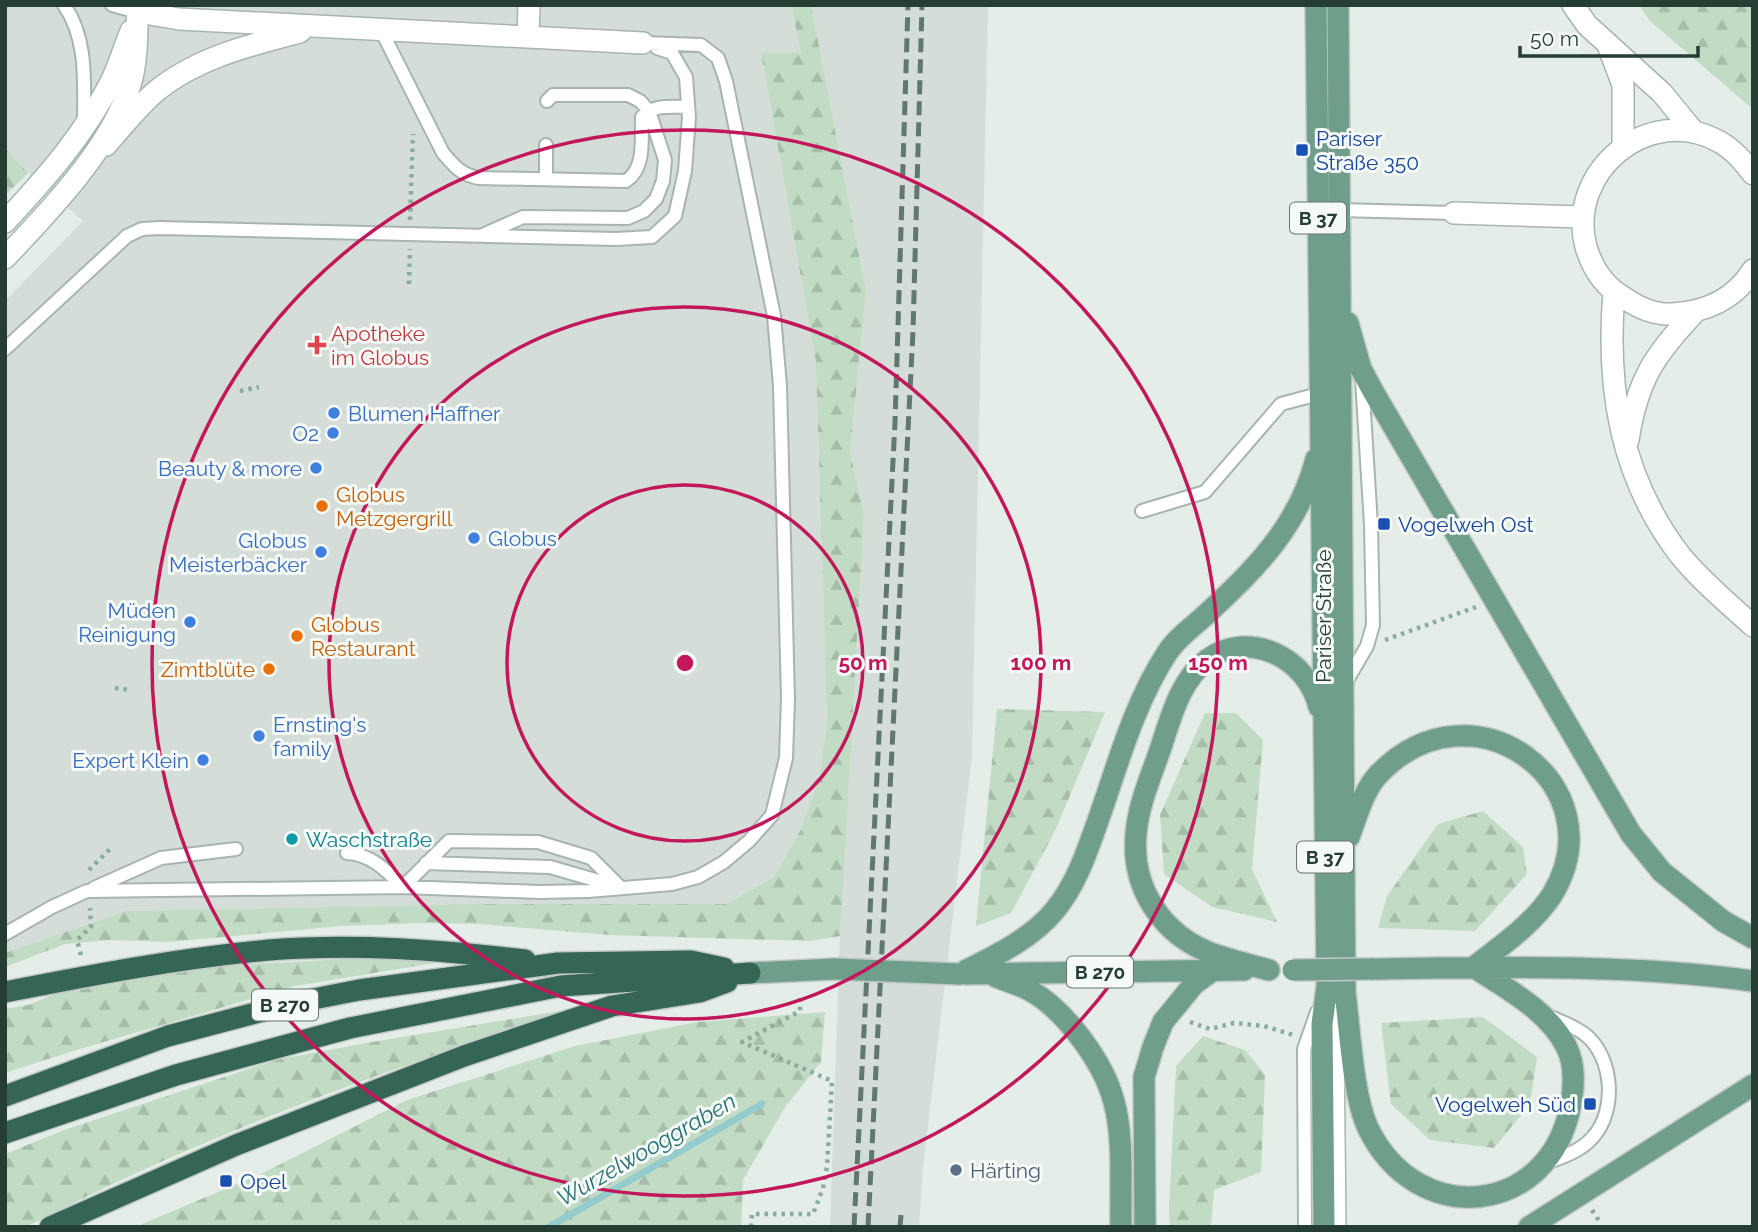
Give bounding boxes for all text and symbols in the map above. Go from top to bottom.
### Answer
scale bar [1520,14,1698,58]
text: 50 m [1530,26,1579,51]
place label: Pariser Straße 350 [1316,126,1419,175]
marker: Pariser Straße 350 [1294,142,1310,158]
road number: B 37 [1290,202,1346,233]
place label: Apotheke im Globus [331,321,429,370]
marker: Apotheke im Globus [309,337,325,353]
place label: Blumen Haffner [348,401,501,426]
marker: Blumen Haffner [326,405,342,421]
place label: O2 [292,421,319,446]
marker: O2 [325,425,341,441]
place label: Beauty & more [158,456,302,481]
marker: Beauty & more [308,460,324,476]
place label: Globus Metzgergrill [336,482,453,531]
marker: Globus Metzgergrill [314,498,330,514]
place label: Vogelweh Ost [1398,512,1534,537]
marker: Vogelweh Ost [1376,516,1392,532]
place label: Globus [488,526,557,551]
place label: Globus Meisterbäcker [169,528,308,577]
marker: Globus [466,530,482,546]
marker: Globus Meisterbäcker [313,544,329,560]
street label: Pariser Straße [1311,549,1336,683]
place label: Müden Reinigung [78,598,176,647]
place label: Globus Restaurant [311,612,416,661]
marker: Müden Reinigung [182,614,198,630]
marker: Globus Restaurant [289,628,305,644]
text: 50 m [838,650,888,675]
text: 100 m [1011,650,1071,675]
text: 150 m [1188,650,1248,675]
centre of rings [673,651,697,675]
place label: Zimtblüte [161,657,255,682]
marker: Zimtblüte [261,661,277,677]
place label: Ernsting's family [273,712,366,761]
marker: Ernsting's family [251,728,267,744]
place label: Expert Klein [72,748,189,773]
marker: Expert Klein [195,752,211,768]
place label: Waschstraße [306,827,432,852]
marker: Waschstraße [284,831,300,847]
road number: B 37 [1297,842,1353,872]
road number: B 270 [1067,956,1133,988]
road number: B 270 [252,990,318,1021]
water label: Wurzelwooggraben [552,1087,740,1211]
place label: Vogelweh Süd [1435,1092,1576,1117]
marker: Vogelweh Süd [1582,1096,1598,1112]
place label: Härting [970,1158,1041,1183]
marker: Härting [948,1162,964,1178]
place label: Opel [240,1169,287,1194]
marker: Opel [218,1173,234,1189]

